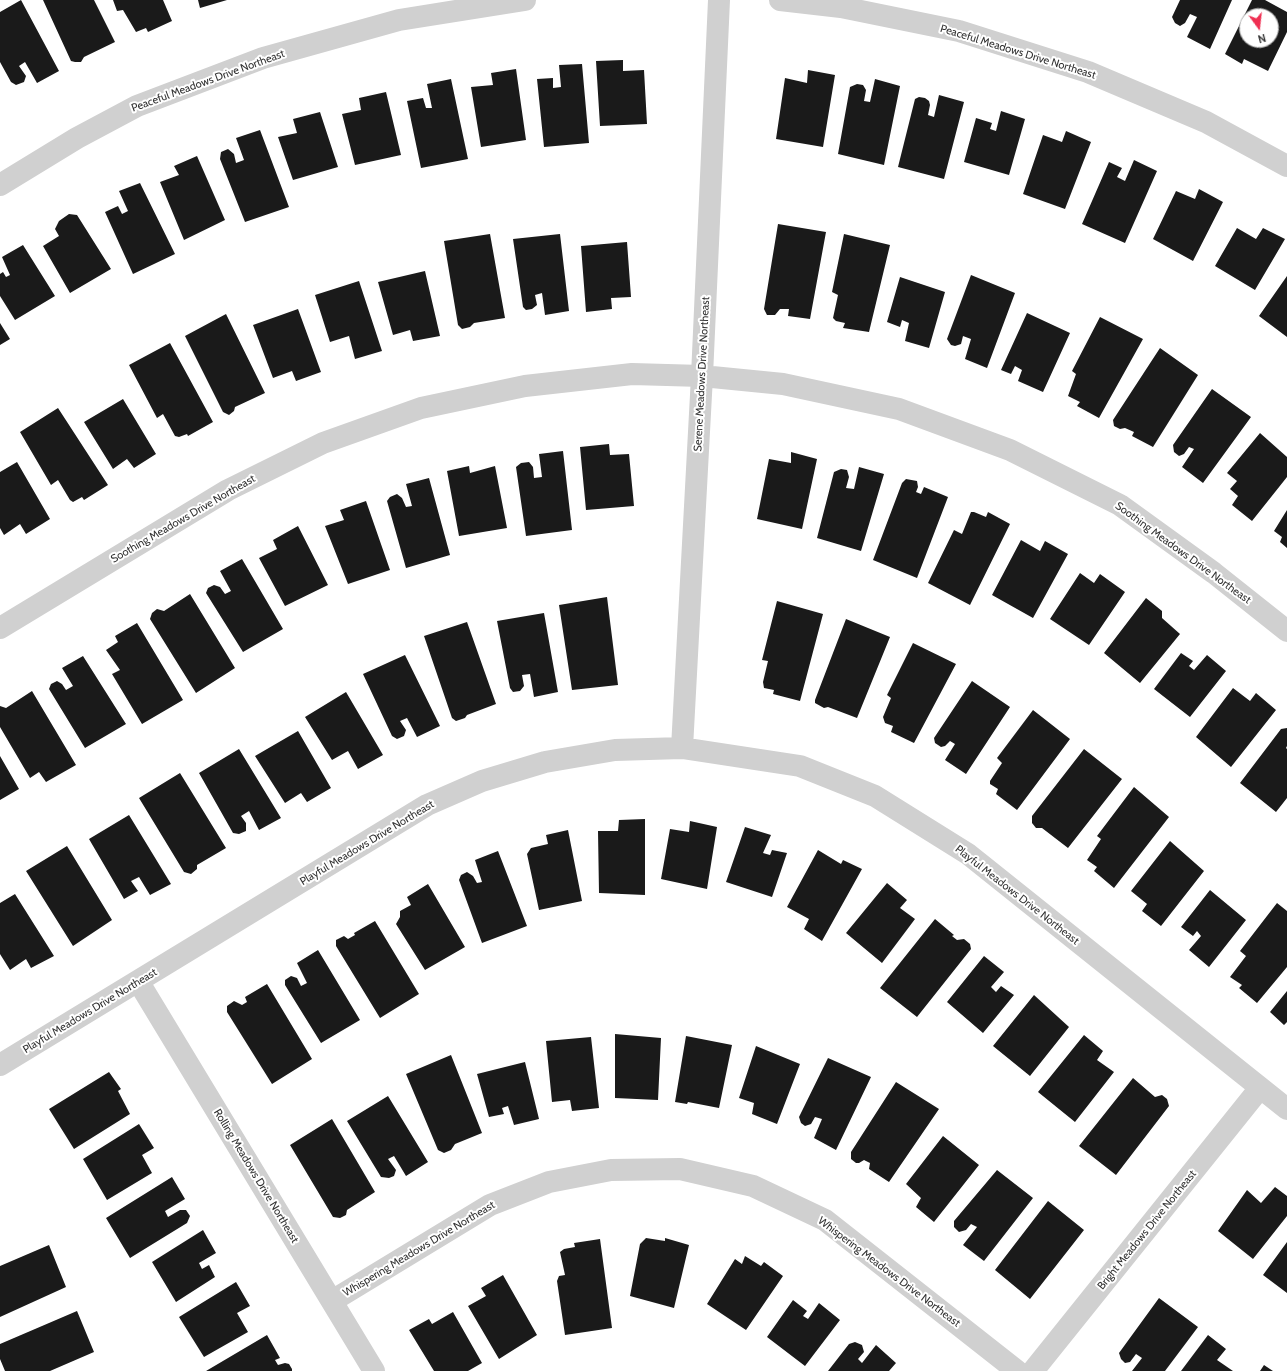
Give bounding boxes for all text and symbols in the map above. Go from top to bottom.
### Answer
north arrow [1239,8,1279,48]
street label: Peaceful Meadows Drive Northeast [939,22,1097,82]
text: N [1256,31,1267,46]
street label: Peaceful Meadows Drive Northeast [130,47,286,115]
street label: Serene Meadows Drive Northeast [691,296,713,452]
street label: Soothing Meadows Drive Northeast [108,472,258,566]
street label: Soothing Meadows Drive Northeast [1113,499,1253,607]
street label: Playful Meadows Drive Northeast [298,798,436,888]
street label: Playful Meadows Drive Northeast [952,842,1082,948]
street label: Playful Meadows Drive Northeast [21,966,159,1056]
street label: Rolling Meadows Drive Northeast [211,1107,301,1245]
street label: Bright Meadows Drive Northeast [1095,1168,1199,1292]
street label: Whispering Meadows Drive Northeast [341,1198,497,1300]
street label: Whispering Meadows Drive Northeast [815,1214,963,1330]

